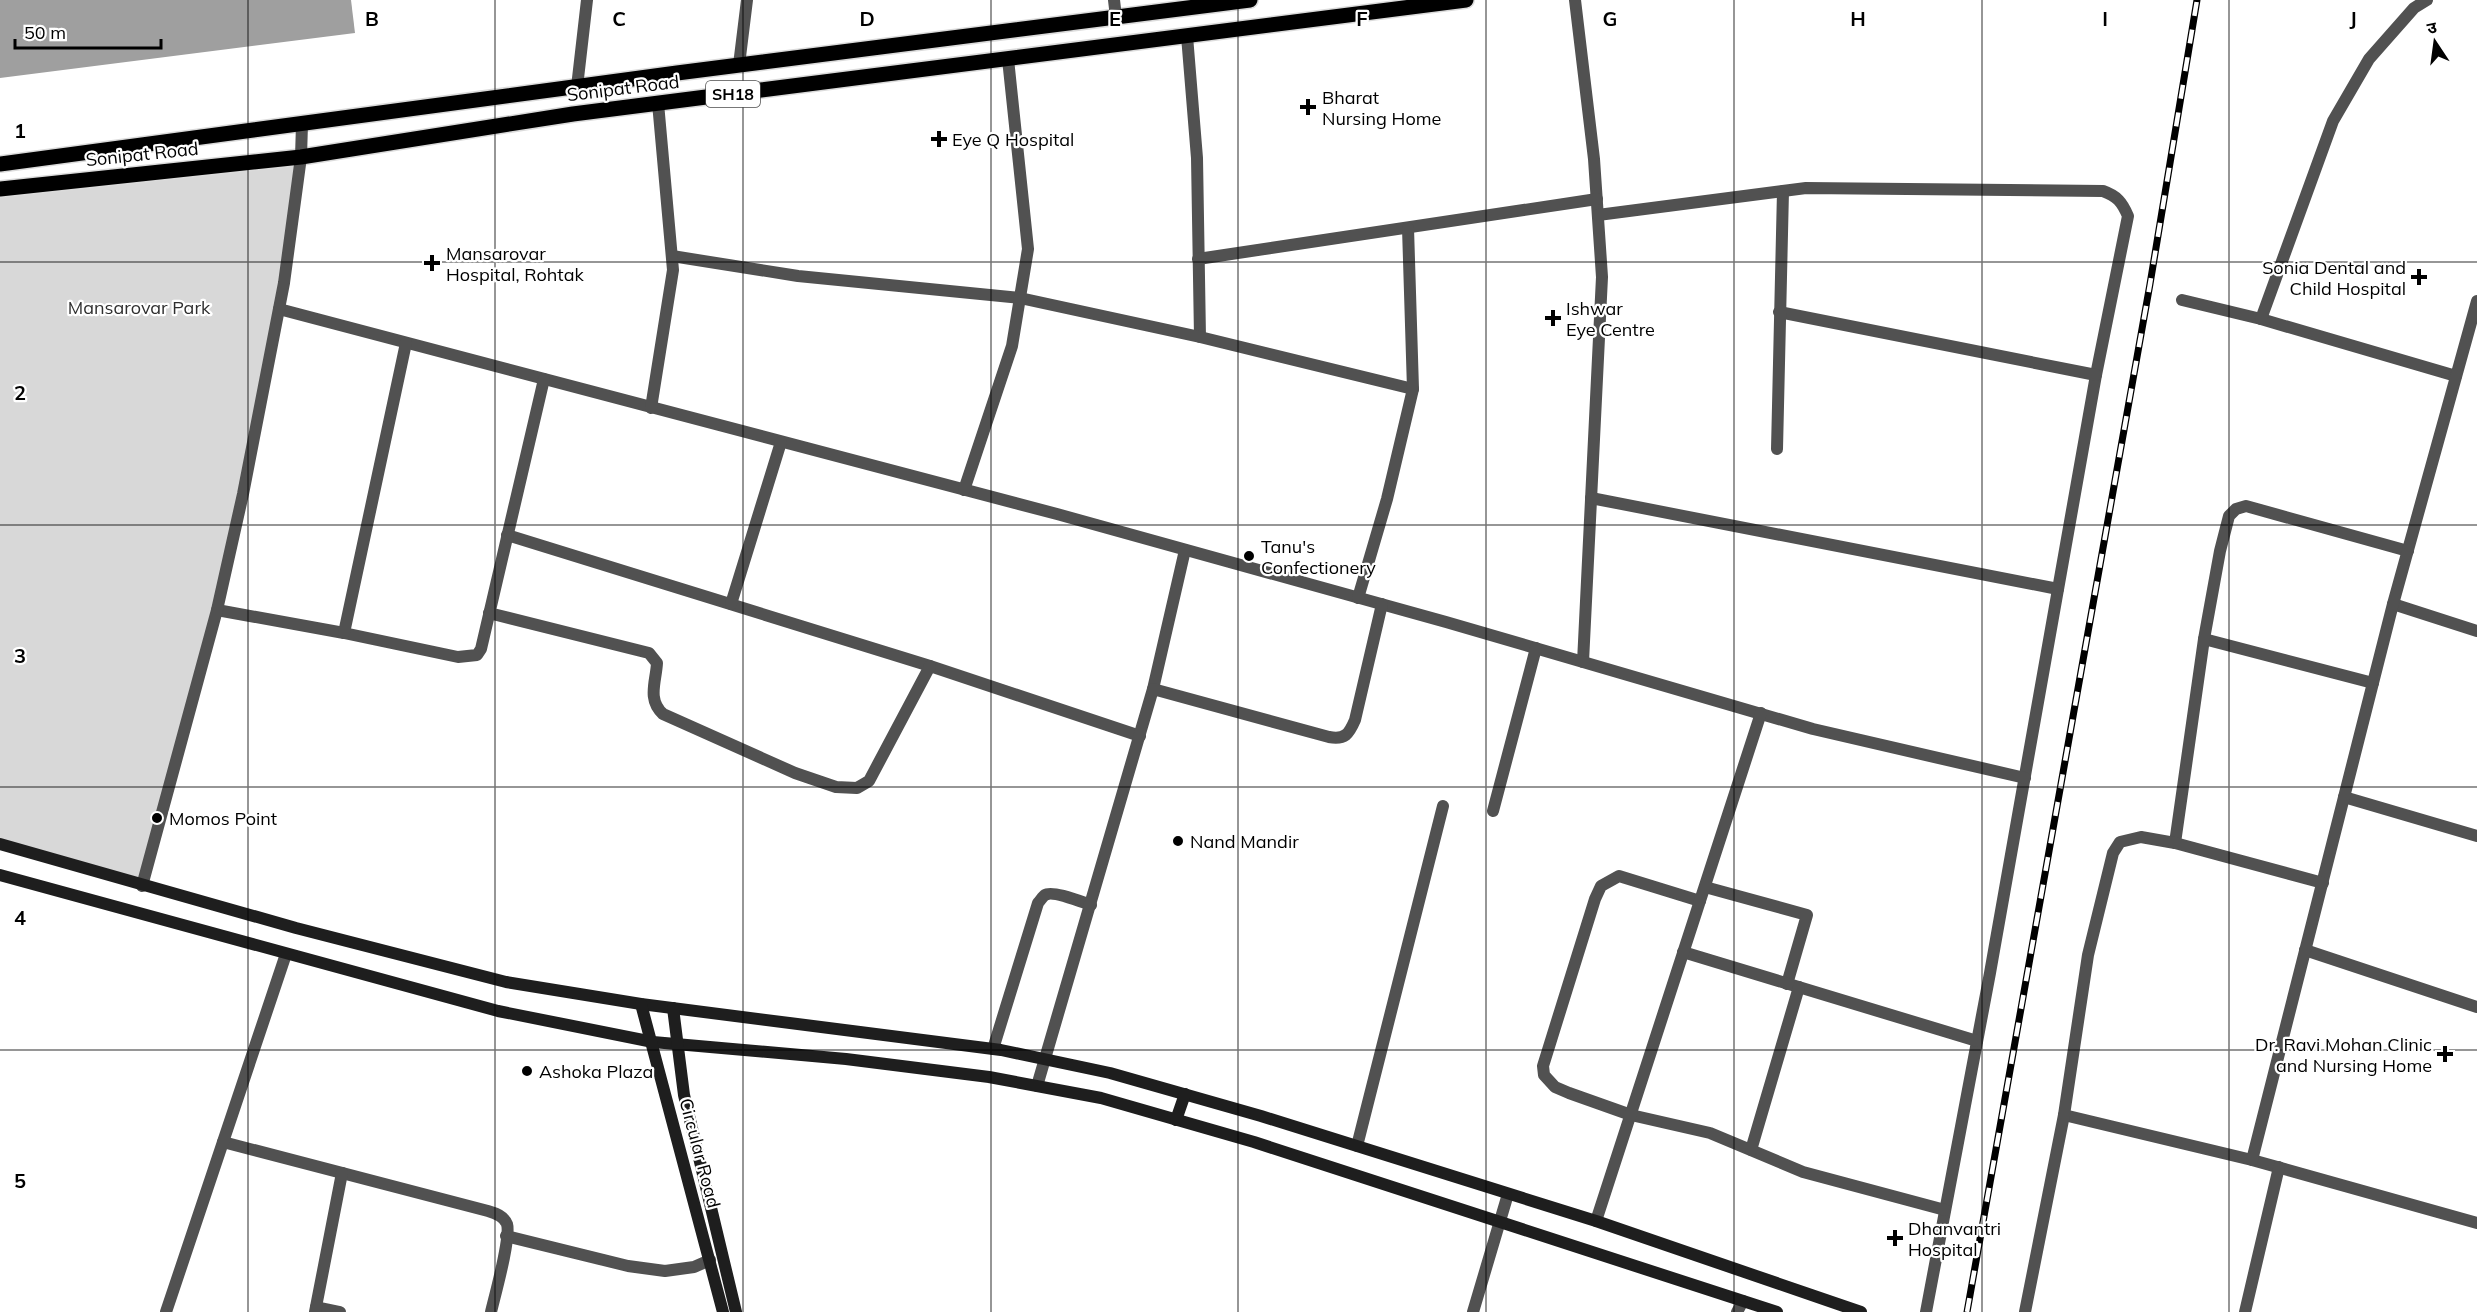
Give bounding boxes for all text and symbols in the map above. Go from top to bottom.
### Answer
text: B [365,6,379,31]
text: C [612,6,626,31]
text: D [859,6,875,31]
text: E [1109,6,1121,31]
text: F [1356,6,1368,31]
text: G [1603,6,1617,31]
text: H [1850,6,1866,31]
text: I [2102,6,2108,31]
text: J [2349,6,2357,31]
scale bar [15,12,160,50]
north arrow [2405,12,2465,72]
text: उ [2425,16,2439,38]
text: 50 m [24,21,66,44]
street label: Sonipat Road [565,70,681,106]
road number: SH18 [706,81,760,107]
place label: Bharat Nursing Home [1322,86,1441,130]
marker: Bharat Nursing Home [1299,98,1317,116]
text: 1 [14,118,26,143]
place label: Eye Q Hospital [952,128,1074,151]
marker: Eye Q Hospital [930,130,948,148]
street label: Sonipat Road [85,137,199,171]
place label: Mansarovar Hospital, Rohtak [446,242,584,286]
marker: Mansarovar Hospital, Rohtak [423,254,441,272]
place label: Sonia Dental and Child Hospital [2262,256,2406,300]
marker: Sonia Dental and Child Hospital [2410,268,2428,286]
park label: Mansarovar Park [68,296,211,319]
place label: Ishwar Eye Centre [1566,297,1655,341]
marker: Ishwar Eye Centre [1544,309,1562,327]
text: 2 [14,380,26,405]
place label: Tanu's Confectionery [1261,535,1376,579]
marker: Tanu's Confectionery [1242,549,1256,563]
text: 3 [14,643,26,668]
place label: Momos Point [169,807,277,830]
marker: Momos Point [150,811,164,825]
place label: Nand Mandir [1190,830,1299,853]
marker: Nand Mandir [1171,834,1185,848]
text: 4 [14,905,26,930]
place label: Dr. Ravi Mohan Clinic and Nursing Home [2255,1033,2432,1077]
marker: Dr. Ravi Mohan Clinic and Nursing Home [2436,1045,2454,1063]
place label: Ashoka Plaza [539,1060,653,1083]
marker: Ashoka Plaza [520,1064,534,1078]
street label: Circular Road [674,1096,726,1210]
text: 5 [14,1168,26,1193]
place label: Dhanvantri Hospital [1908,1217,2001,1261]
marker: Dhanvantri Hospital [1886,1229,1904,1247]

